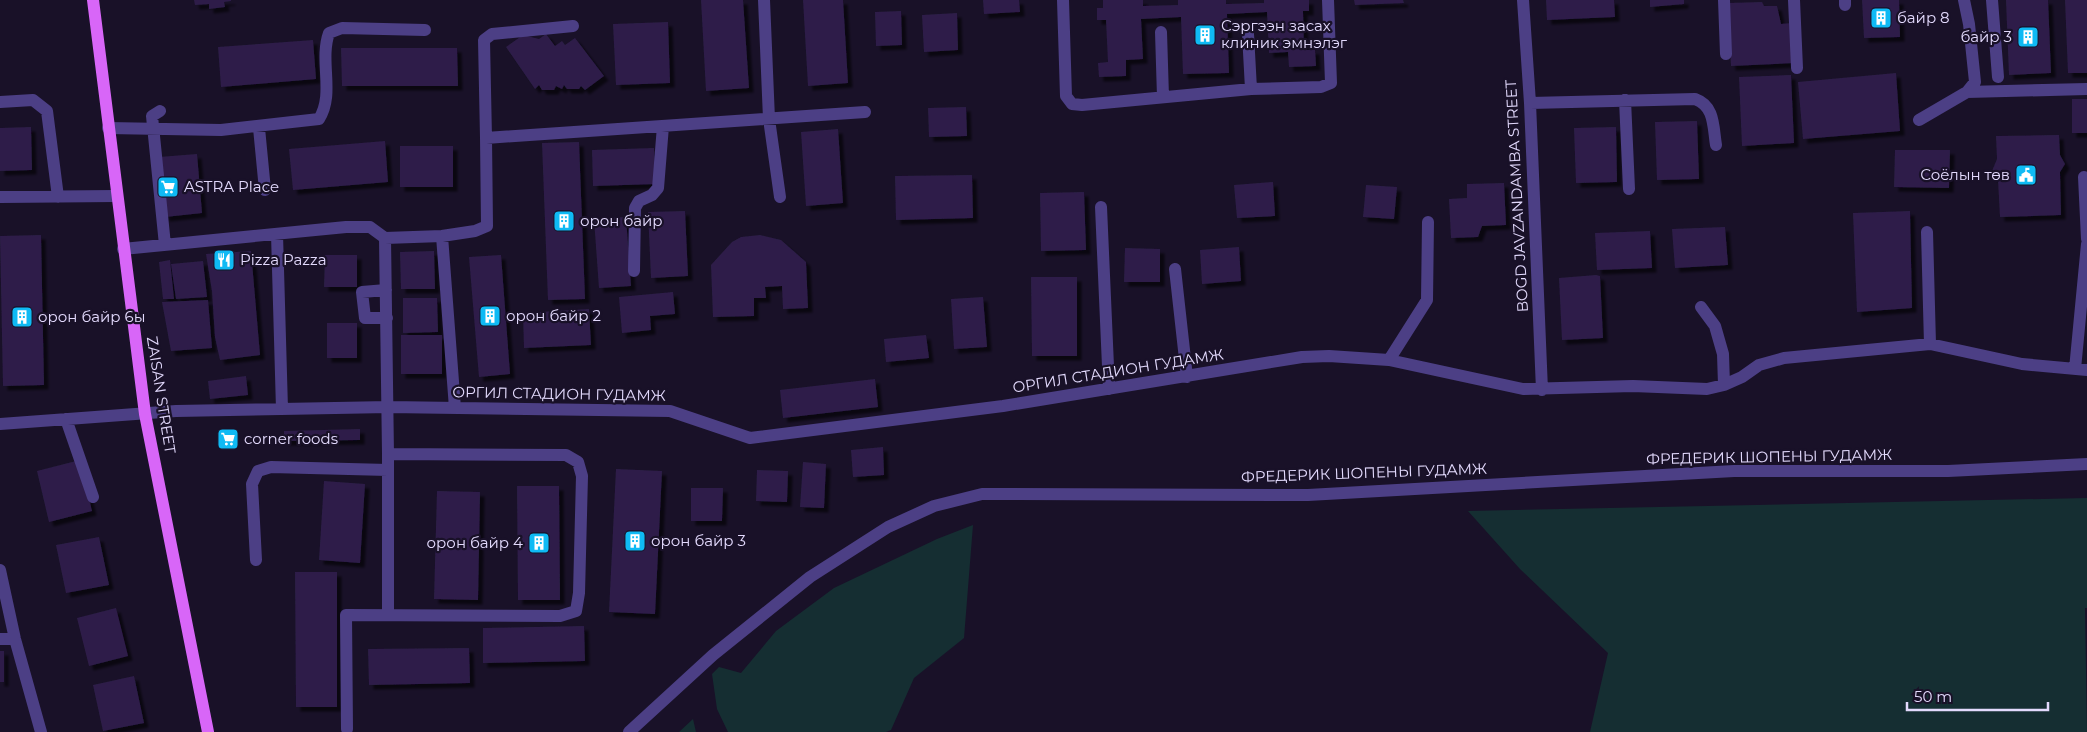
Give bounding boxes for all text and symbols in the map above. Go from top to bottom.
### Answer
building icon: байр 8 [1869,6,1893,30]
place label: байр 8 [1897,8,1950,27]
place label: Сэргээн засах клиник эмнэлэг [1221,16,1348,52]
building icon: Сэргээн засах клиник эмнэлэг [1193,23,1217,47]
building icon: байр 3 [2016,25,2040,49]
place label: байр 3 [1960,27,2012,46]
street label: BOGD JAVZANDAMBA STREET [1501,79,1532,313]
public building icon: Соёлын төв [2014,163,2038,187]
place label: Соёлын төв [1920,165,2010,184]
supermarket icon: ASTRA Place [156,175,180,199]
place label: ASTRA Place [184,177,279,196]
building icon: орон байр [552,209,576,233]
place label: орон байр [580,211,663,230]
restaurant icon: Pizza Pazza [212,248,236,272]
place label: Pizza Pazza [240,250,327,269]
building icon: орон байр 2 [478,304,502,328]
building icon: орон байр 6ы [10,305,34,329]
place label: орон байр 2 [506,306,601,325]
place label: орон байр 6ы [38,307,145,326]
street label: ZAISAN STREET [143,335,180,455]
street label: ОРГИЛ СТАДИОН ГУДАМЖ [1011,344,1225,397]
street label: ОРГИЛ СТАДИОН ГУДАМЖ [452,382,666,405]
supermarket icon: corner foods [216,427,240,451]
place label: corner foods [244,429,338,448]
street label: ФРЕДЕРИК ШОПЕНЫ ГУДАМЖ [1646,445,1892,468]
street label: ФРЕДЕРИК ШОПЕНЫ ГУДАМЖ [1241,459,1487,486]
building icon: орон байр 3 [623,529,647,553]
building icon: орон байр 4 [527,531,551,555]
place label: орон байр 3 [651,531,746,550]
place label: орон байр 4 [427,533,523,552]
scale bar [1907,680,2048,712]
text: 50 m [1914,687,1952,706]

